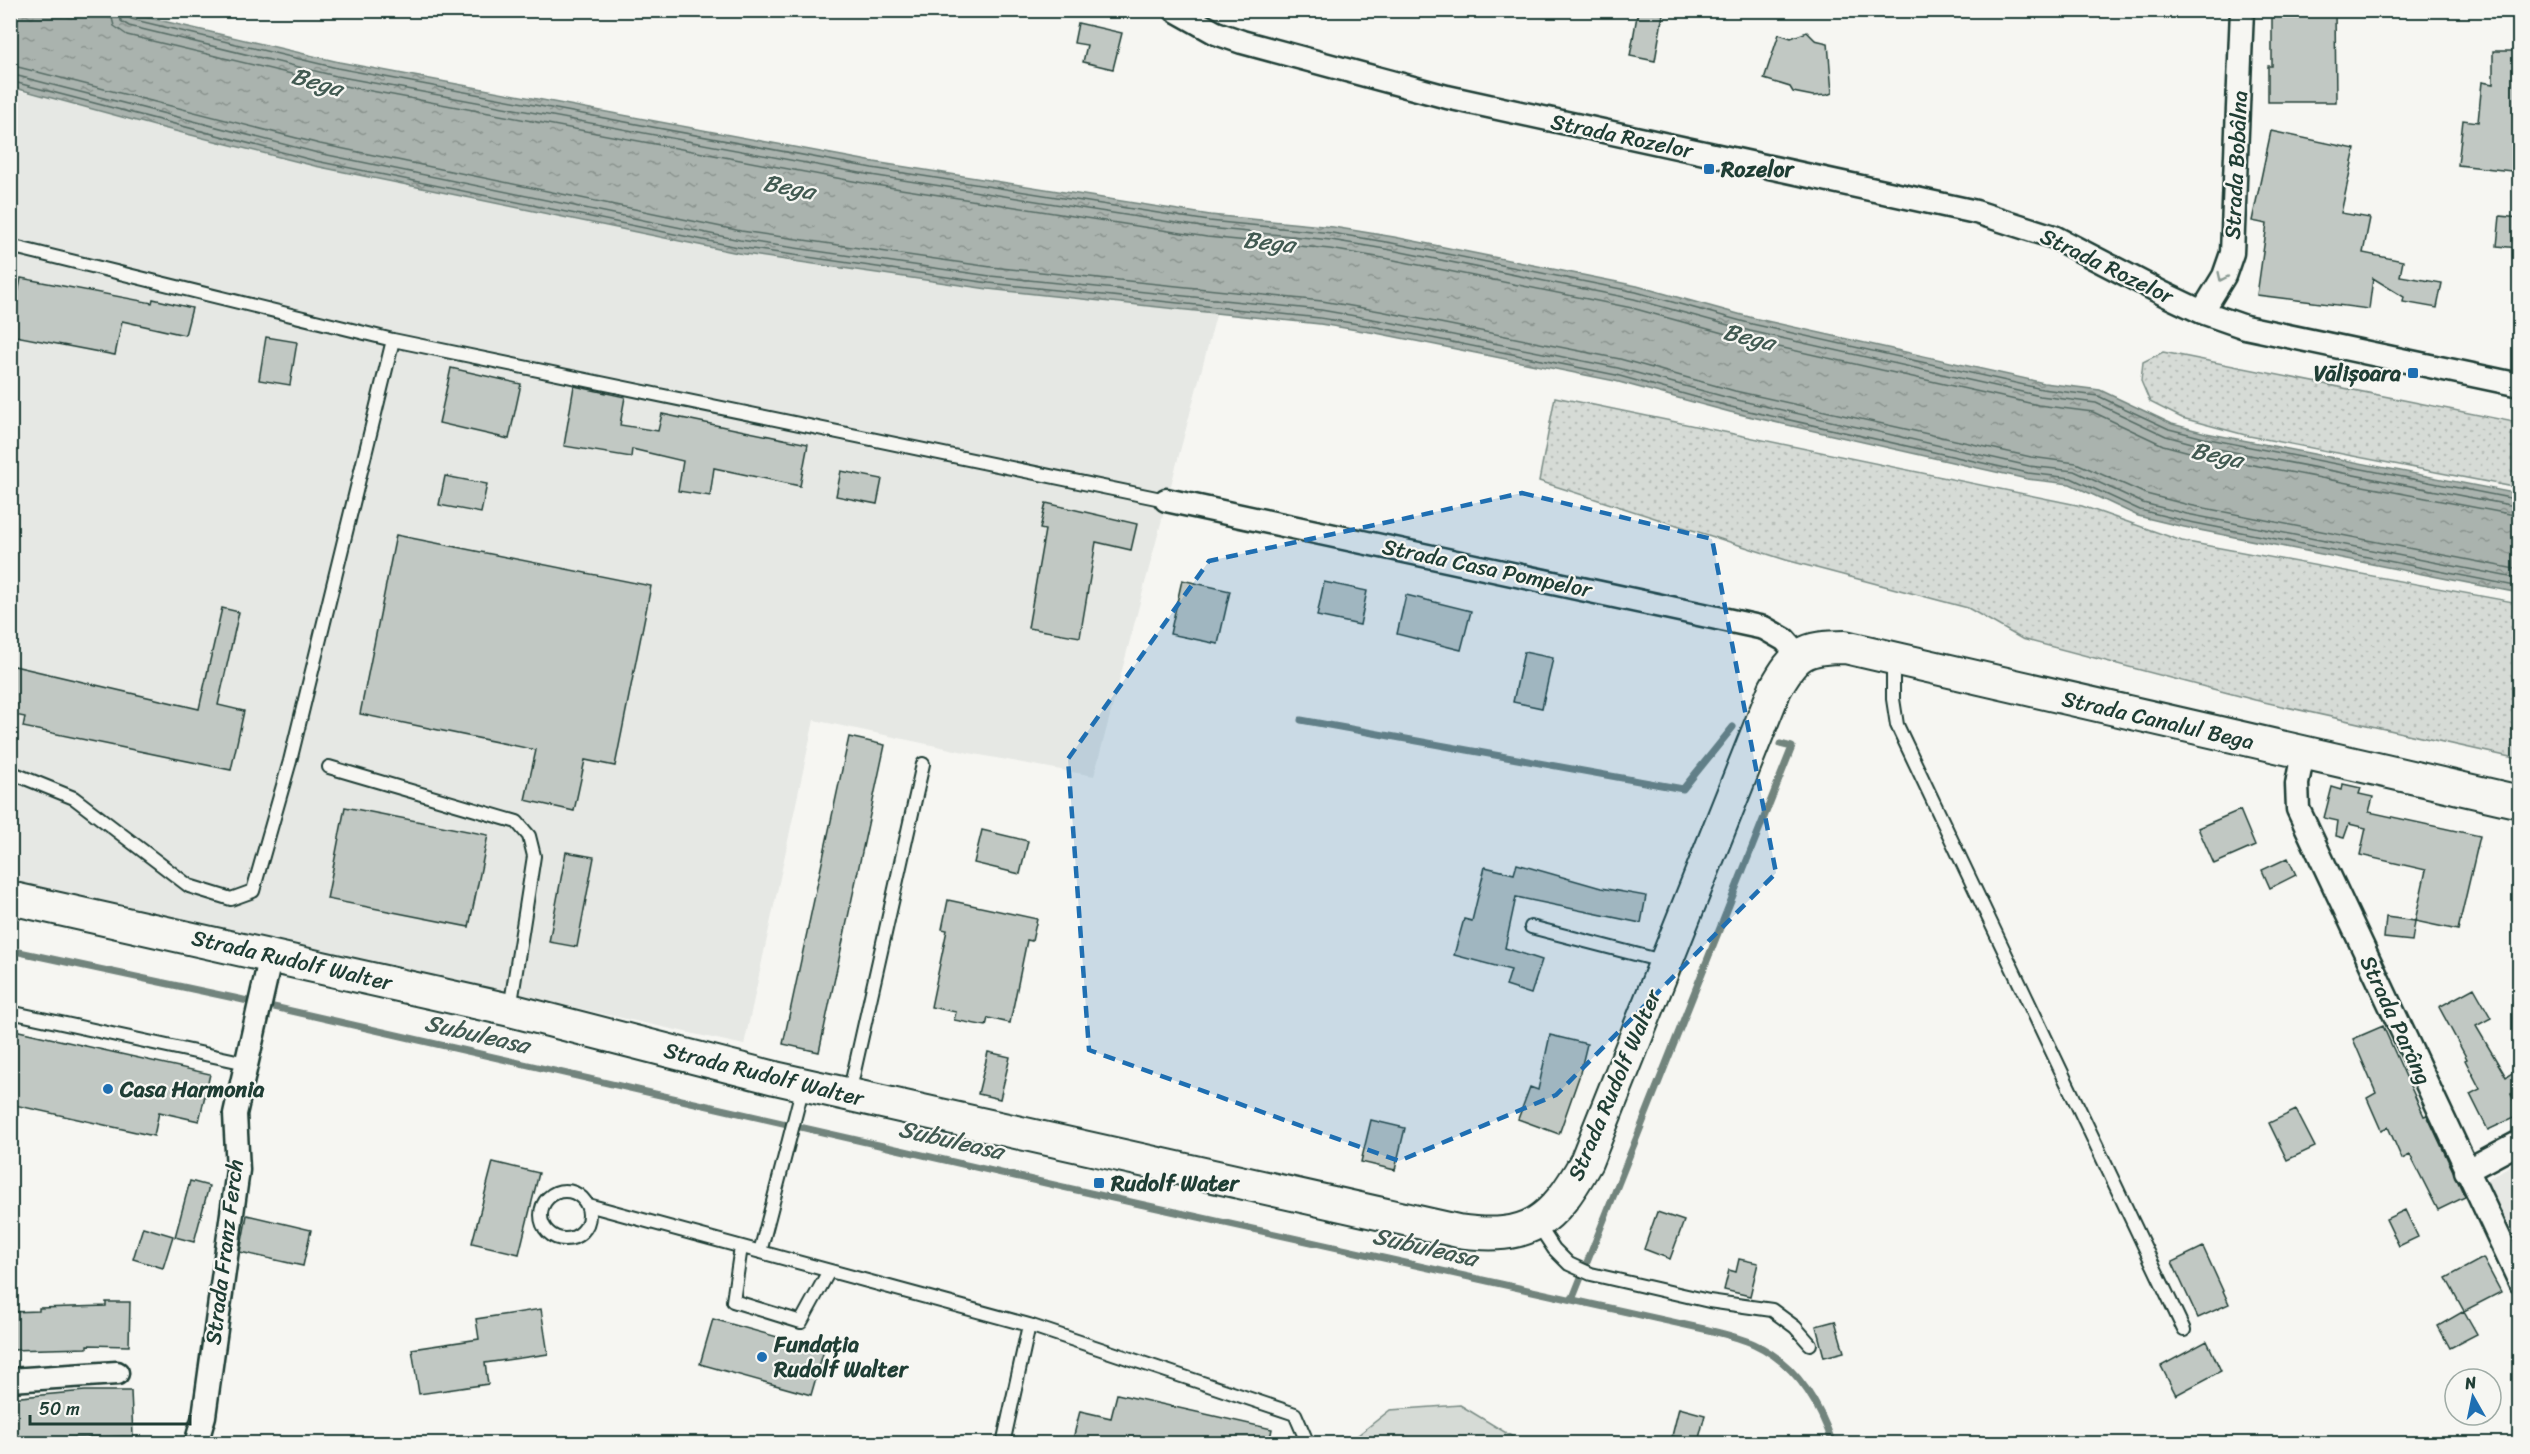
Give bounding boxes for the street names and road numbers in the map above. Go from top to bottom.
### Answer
street label: Strada Bobâlna [2213,90,2259,240]
street label: Strada Rozelor [1547,102,1698,170]
street label: Strada Rozelor [2034,217,2181,316]
street label: Strada Casa Pompelor [1379,527,1597,610]
street label: Strada Canalul Bega [2058,679,2258,761]
street label: Strada Rudolf Walter [188,918,397,1002]
street label: Strada Parâng [2349,949,2443,1091]
street label: Strada Rudolf Walter [1556,982,1672,1187]
street label: Strada Rudolf Walter [660,1030,869,1118]
street label: Strada Franz Ferch [193,1157,255,1347]

